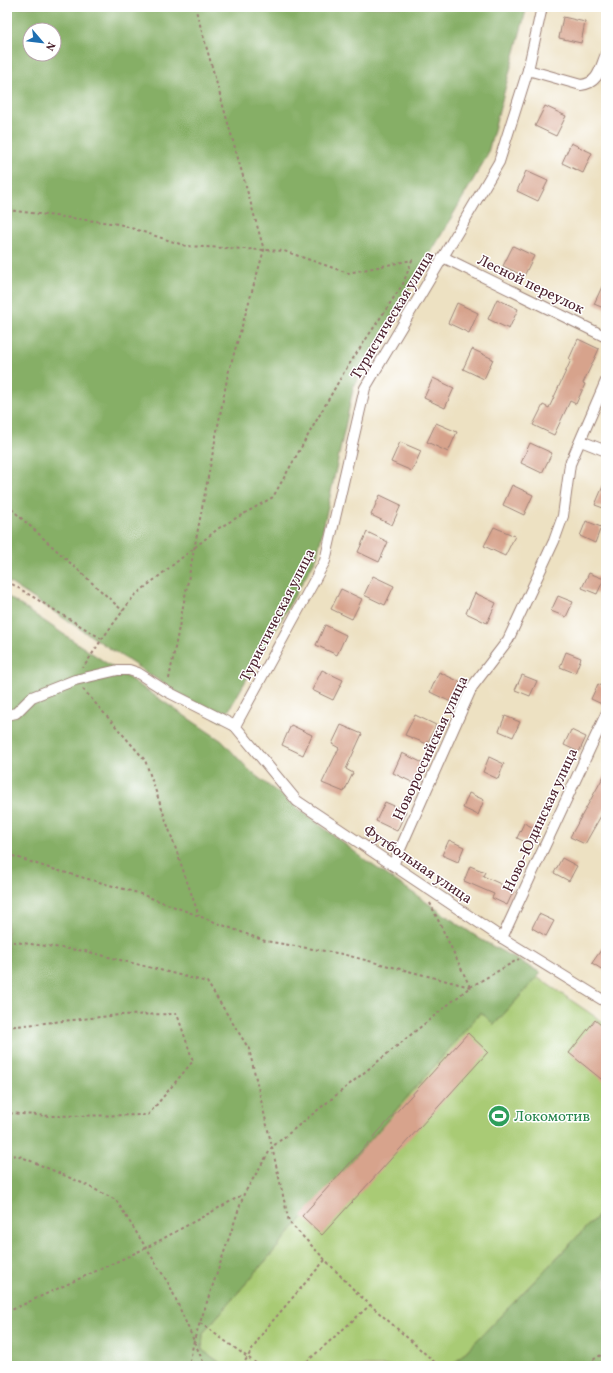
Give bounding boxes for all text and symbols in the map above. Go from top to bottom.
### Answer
north arrow [22,22,62,62]
text: N [41,39,58,53]
street label: Туристическая улица [346,247,440,384]
street label: Лесной переулок [473,250,587,320]
street label: Туристическая улица [236,546,321,686]
street label: Новороссийская улица [389,673,474,824]
street label: Ново-Юдинская улица [499,745,584,896]
street label: Футбольная улица [358,821,476,910]
sports icon: Локомотив [486,1103,512,1129]
place label: Локомотив [514,1107,590,1128]

